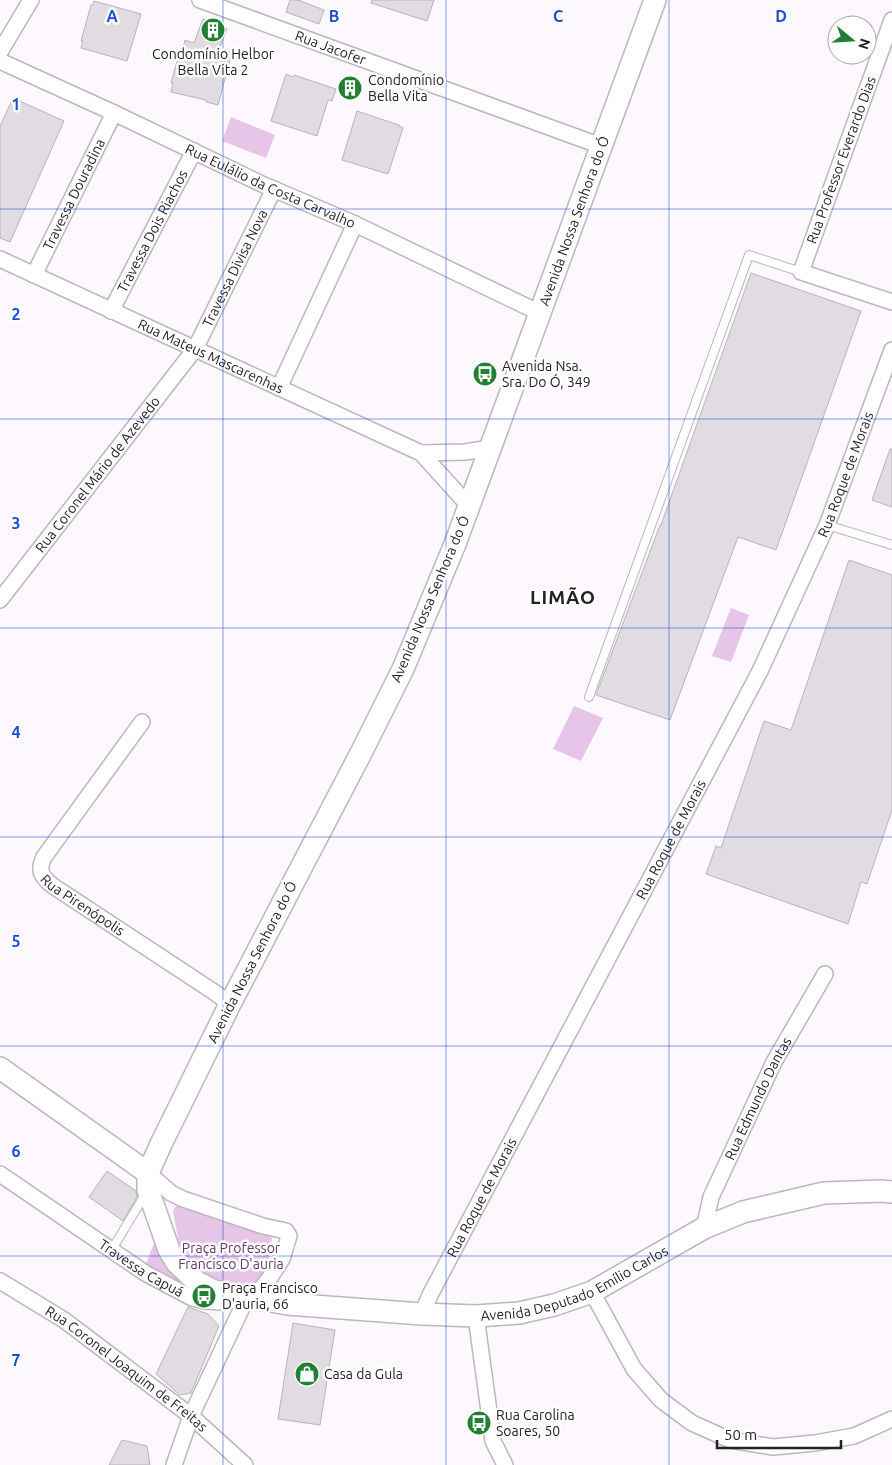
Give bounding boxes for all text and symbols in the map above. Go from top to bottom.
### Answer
text: A [106,7,118,25]
text: B [329,7,339,25]
text: C [553,7,563,25]
text: D [775,7,787,25]
north arrow [827,15,877,65]
building icon: Condomínio Helbor Bella Vita 2 [200,17,226,43]
street label: Rua Jacofer [293,27,369,68]
text: N [855,37,874,51]
place label: Condomínio Helbor Bella Vita 2 [152,46,275,78]
place label: Condomínio Bella Vita [368,72,444,104]
street label: Rua Professor Everardo Dias [803,74,879,246]
building icon: Condomínio Bella Vita [337,75,363,101]
text: 1 [11,95,21,113]
street label: Avenida Nossa Senhora do Ó [535,133,612,308]
street label: Travessa Douradina [40,136,108,253]
street label: Rua Eulálio da Costa Carvalho [183,140,358,231]
street label: Travessa Dois Riachos [114,167,191,295]
street label: Travessa Divisa Nova [199,207,271,330]
text: 2 [11,305,21,323]
street label: Rua Mateus Mascarenhas [135,316,286,397]
place label: Avenida Nsa. Sra. Do Ó, 349 [502,358,591,390]
bus stop icon: Avenida Nsa. Sra. Do Ó, 349 [472,361,498,387]
street label: Rua Coronel Mário de Azevedo [32,393,163,556]
street label: Rua Roque de Morais [815,410,876,540]
street label: Avenida Nossa Senhora do Ó [387,513,472,685]
text: 3 [11,514,21,532]
district label: LIMÃO [530,586,596,608]
text: 4 [11,723,21,741]
street label: Rua Roque de Morais [633,777,709,902]
street label: Rua Pirenópolis [37,871,128,939]
street label: Avenida Nossa Senhora do Ó [203,878,300,1046]
text: 5 [11,932,21,950]
street label: Rua Edmundo Dantas [721,1034,795,1162]
street label: Rua Roque de Morais [444,1135,520,1260]
text: 6 [11,1142,21,1160]
street label: Travessa Capuá [96,1236,186,1300]
park label: Praça Professor Francisco D'auria [178,1240,284,1272]
street label: Avenida Deputado Emílio Carlos [480,1242,671,1324]
place label: Praça Francisco D'auria, 66 [222,1280,318,1312]
bus stop icon: Praça Francisco D'auria, 66 [191,1283,217,1309]
street label: Rua Coronel Joaquim de Freitas [42,1303,211,1435]
text: 7 [11,1351,21,1369]
shop icon: Casa da Gula [294,1361,320,1387]
place label: Casa da Gula [324,1366,403,1382]
place label: Rua Carolina Soares, 50 [496,1407,575,1439]
bus stop icon: Rua Carolina Soares, 50 [466,1410,492,1436]
scale bar [717,1418,841,1450]
text: 50 m [724,1426,757,1443]

